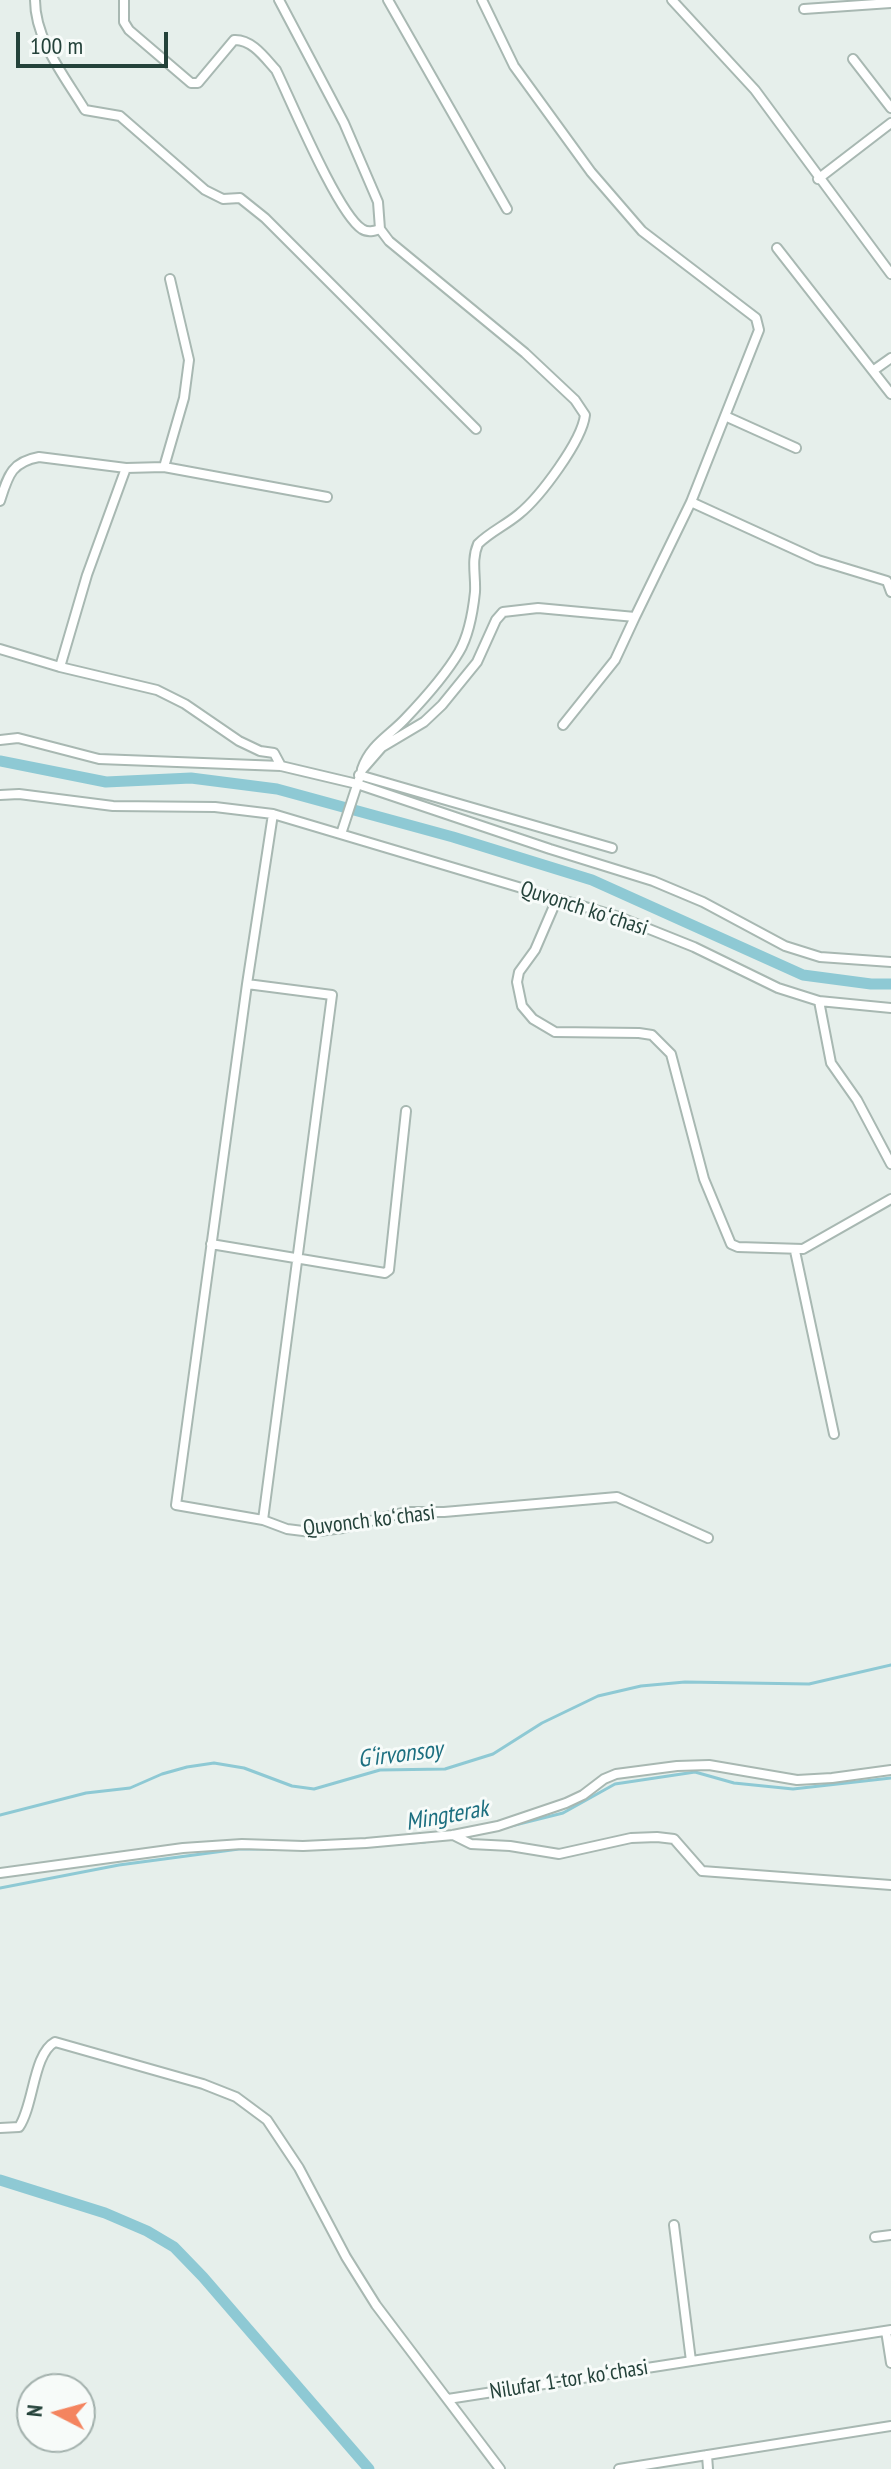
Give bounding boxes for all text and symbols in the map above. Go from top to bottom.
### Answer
scale bar [20,16,172,66]
text: 100 m [30,30,83,61]
street label: Quvonch koʻchasi [517,876,651,942]
street label: Quvonch koʻchasi [302,1500,436,1542]
water label: G‘irvonsoy [356,1736,444,1774]
water label: Mingterak [404,1795,490,1837]
street label: Nilufar 1-tor koʻchasi [488,2354,650,2406]
north arrow [16,2373,96,2453]
text: N [20,2403,49,2418]

